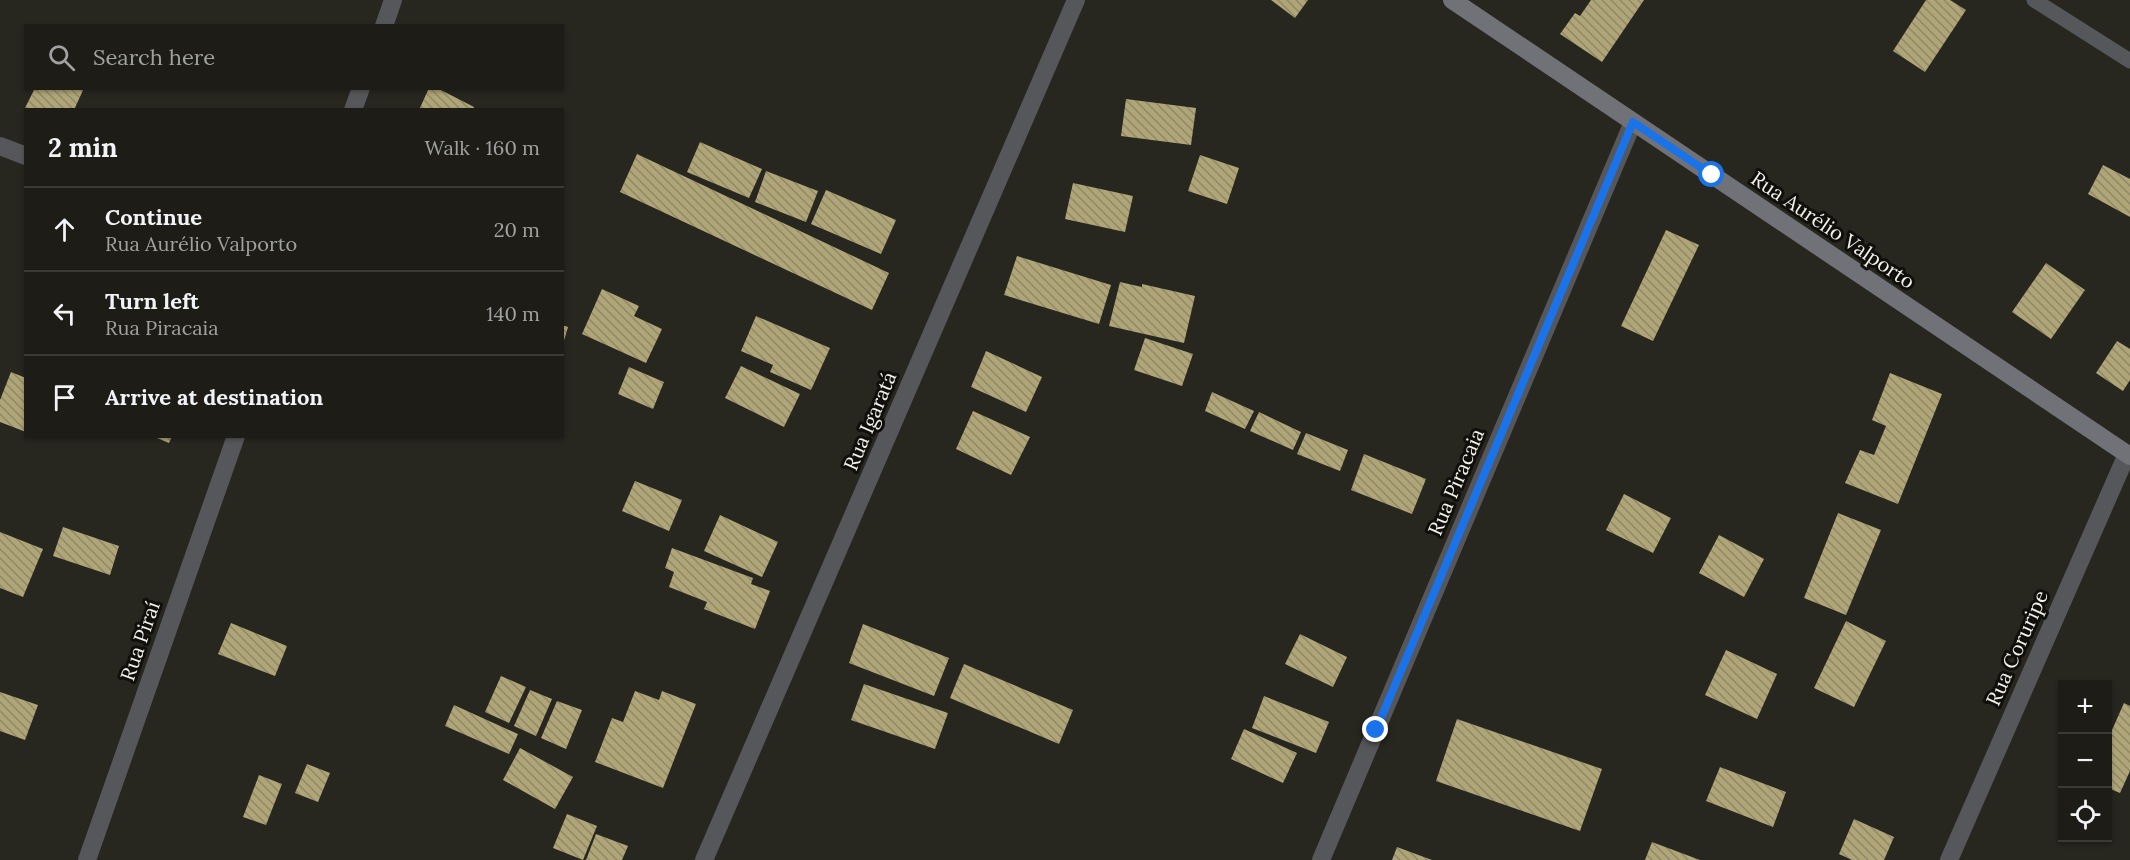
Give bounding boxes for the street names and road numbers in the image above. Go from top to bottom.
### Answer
street label: Rua Aurélio Valporto [1747,166,1920,294]
street label: Rua Igaratá [838,368,901,474]
street label: Rua Piracaia [1422,425,1489,539]
street label: Rua Coruripe [1980,586,2053,709]
street label: Rua Piraí [114,598,165,684]

